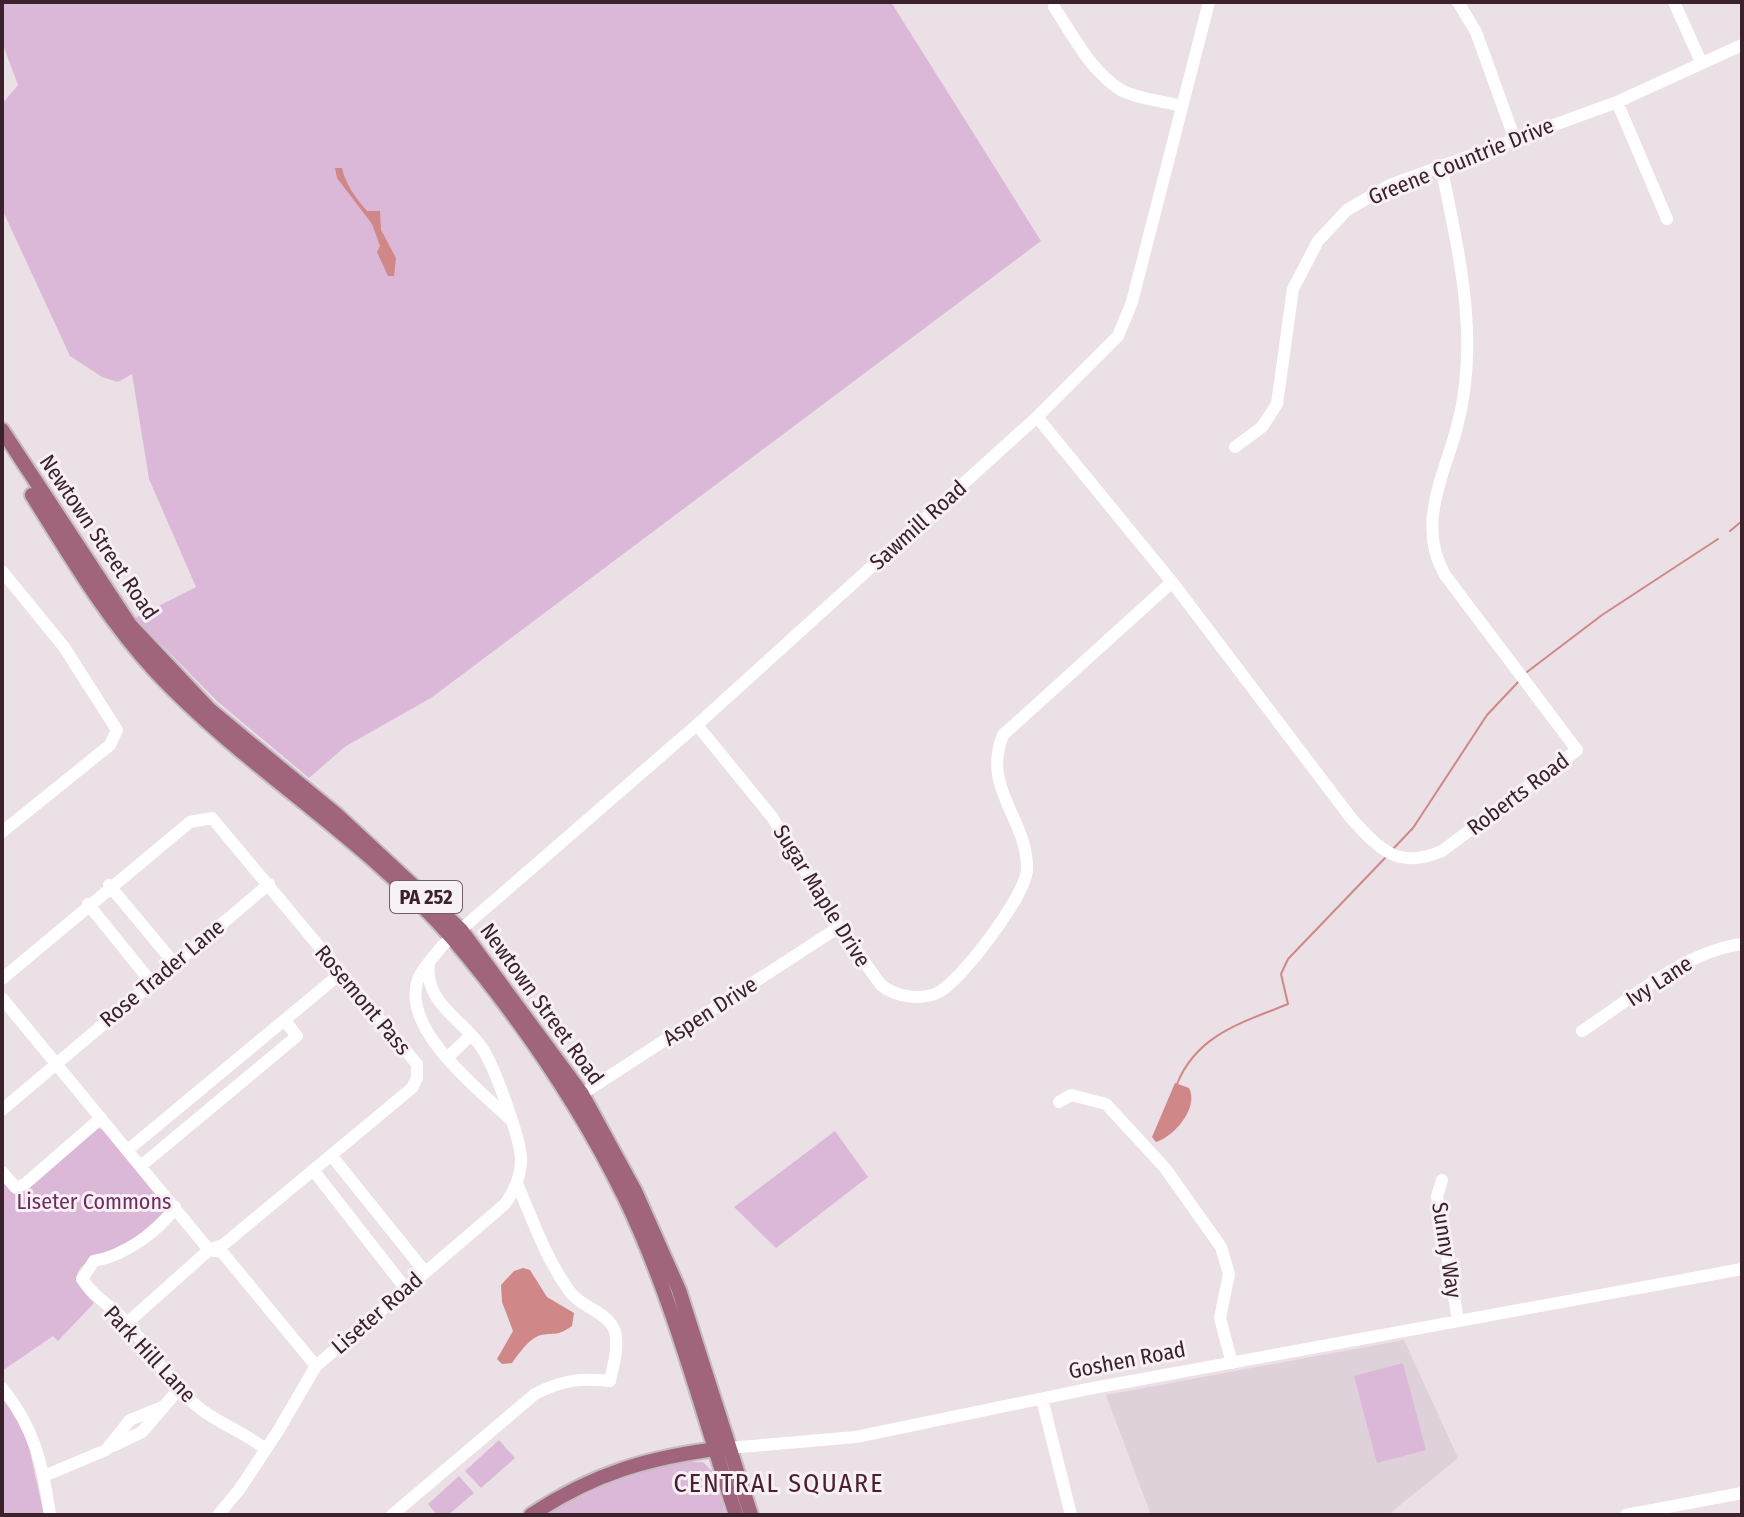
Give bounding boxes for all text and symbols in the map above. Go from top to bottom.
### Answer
street label: Greene Countrie Drive [1364,111,1558,211]
street label: Newtown Street Road [34,449,164,625]
street label: Sawmill Road [864,475,972,575]
street label: Roberts Road [1462,747,1574,841]
street label: Sugar Maple Drive [768,820,876,972]
road number: PA 252 [390,881,462,913]
street label: Rose Trader Lane [94,913,230,1033]
street label: Newtown Street Road [474,918,610,1090]
street label: Rosemont Pass [309,939,417,1061]
street label: Ivy Lane [1621,950,1697,1012]
street label: Aspen Drive [658,971,762,1051]
park label: Liseter Commons [17,1188,171,1215]
street label: Sunny Way [1426,1200,1468,1300]
street label: Liseter Road [326,1266,428,1360]
street label: Park Hill Lane [98,1300,202,1408]
street label: Goshen Road [1066,1335,1188,1385]
district label: CENTRAL SQUARE [674,1468,885,1499]

